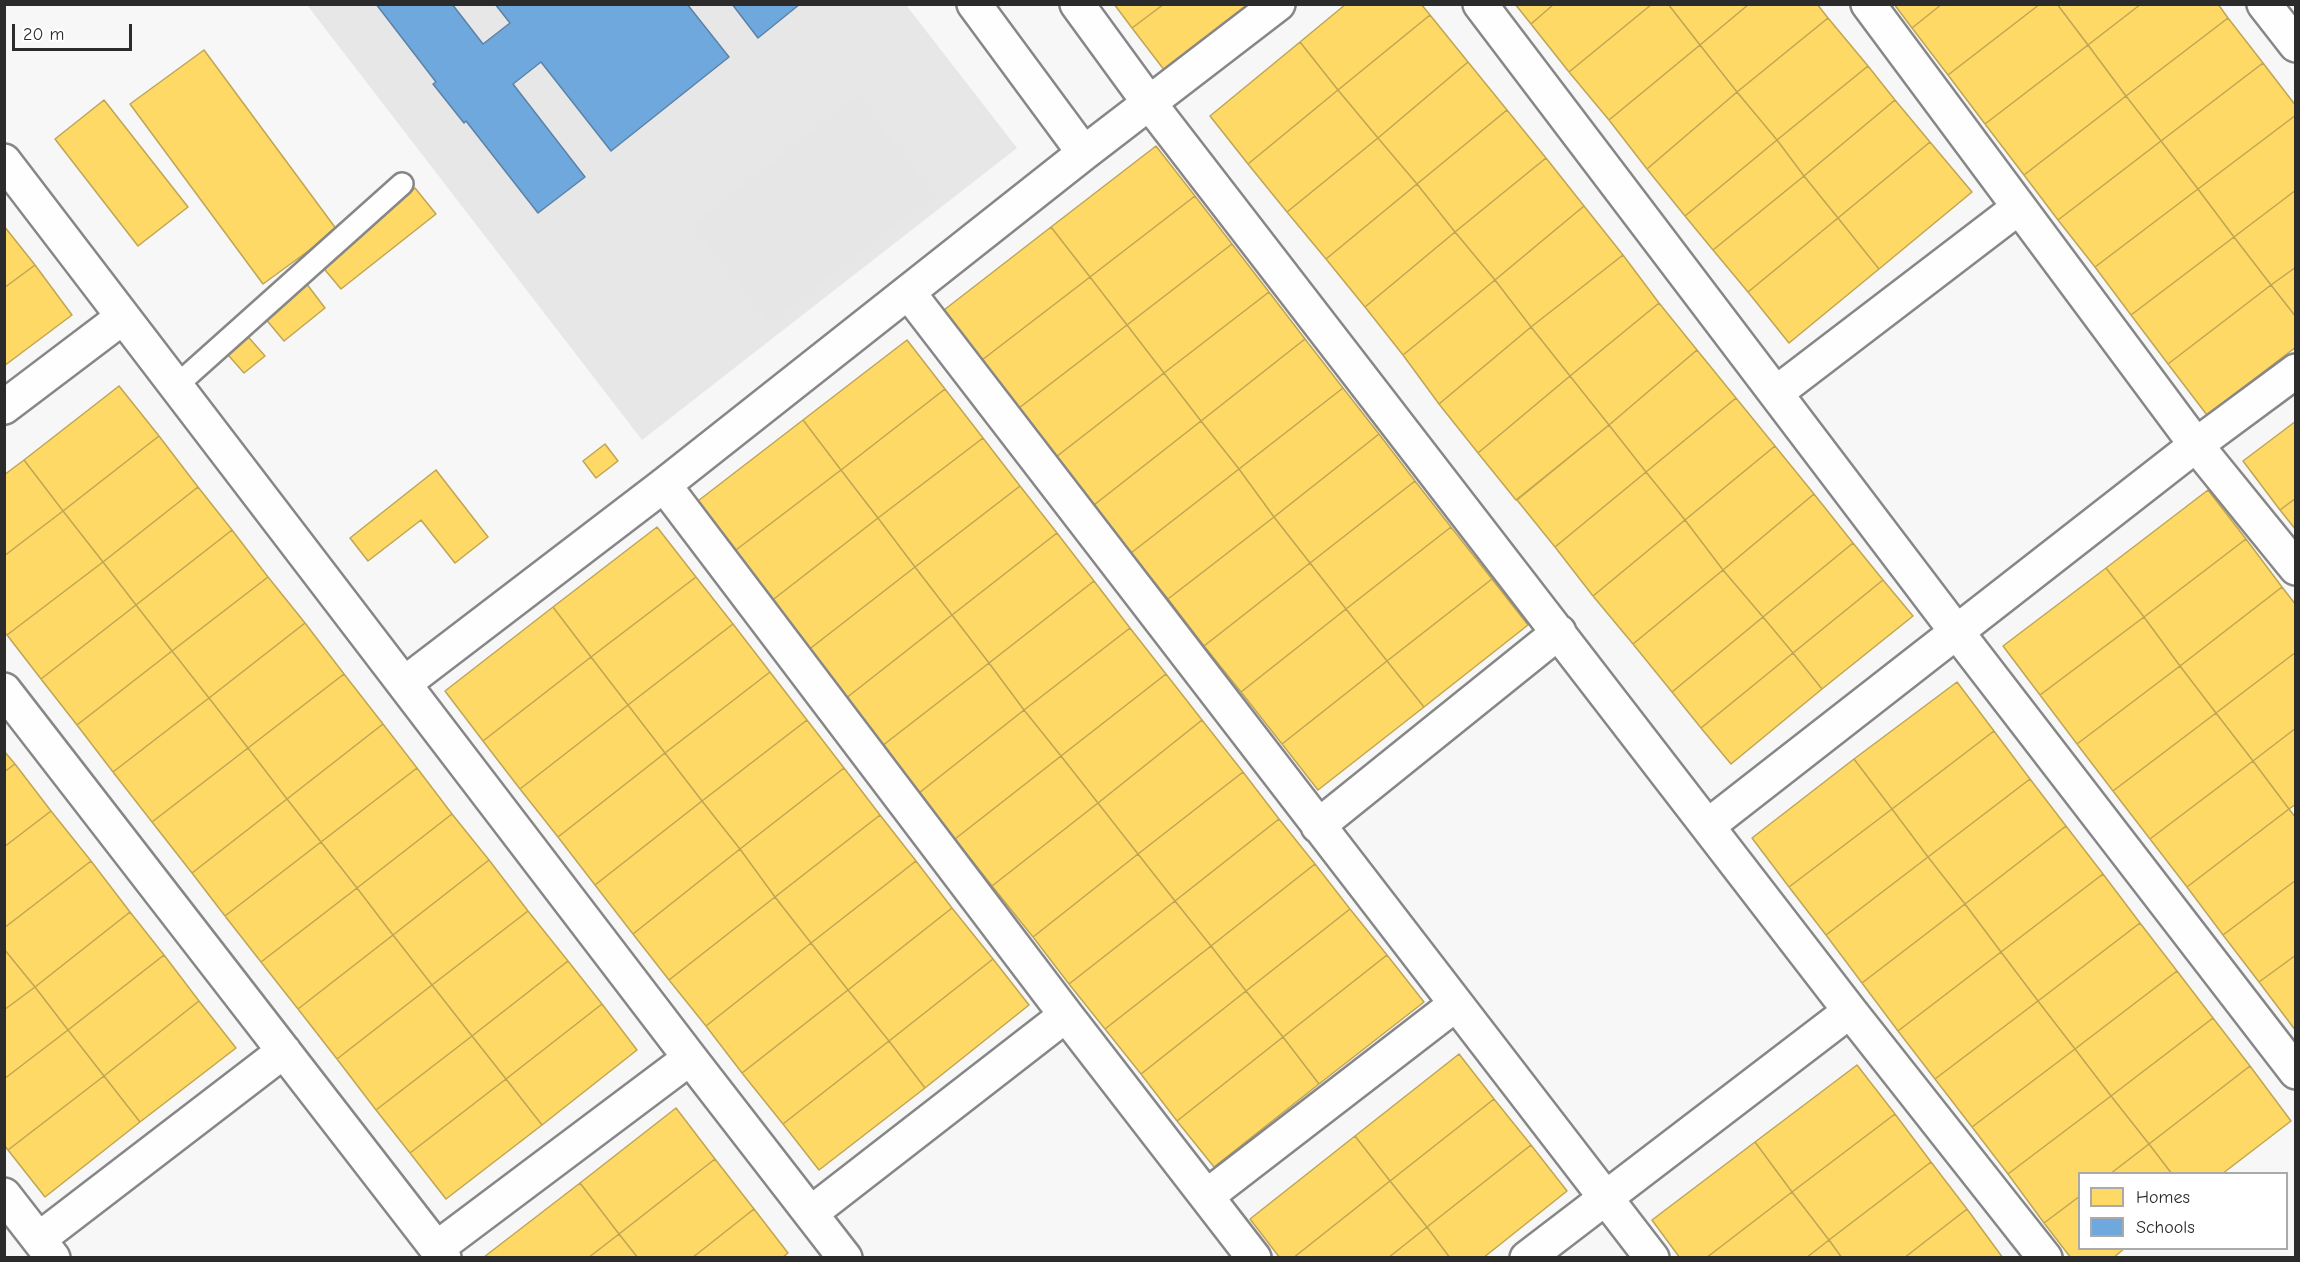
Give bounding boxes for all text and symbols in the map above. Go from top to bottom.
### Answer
scale bar [15,12,135,50]
text: 20 m [23,24,64,45]
legend [2078,1172,2288,1250]
text: Homes [2136,1187,2190,1208]
text: Schools [2136,1217,2195,1238]

